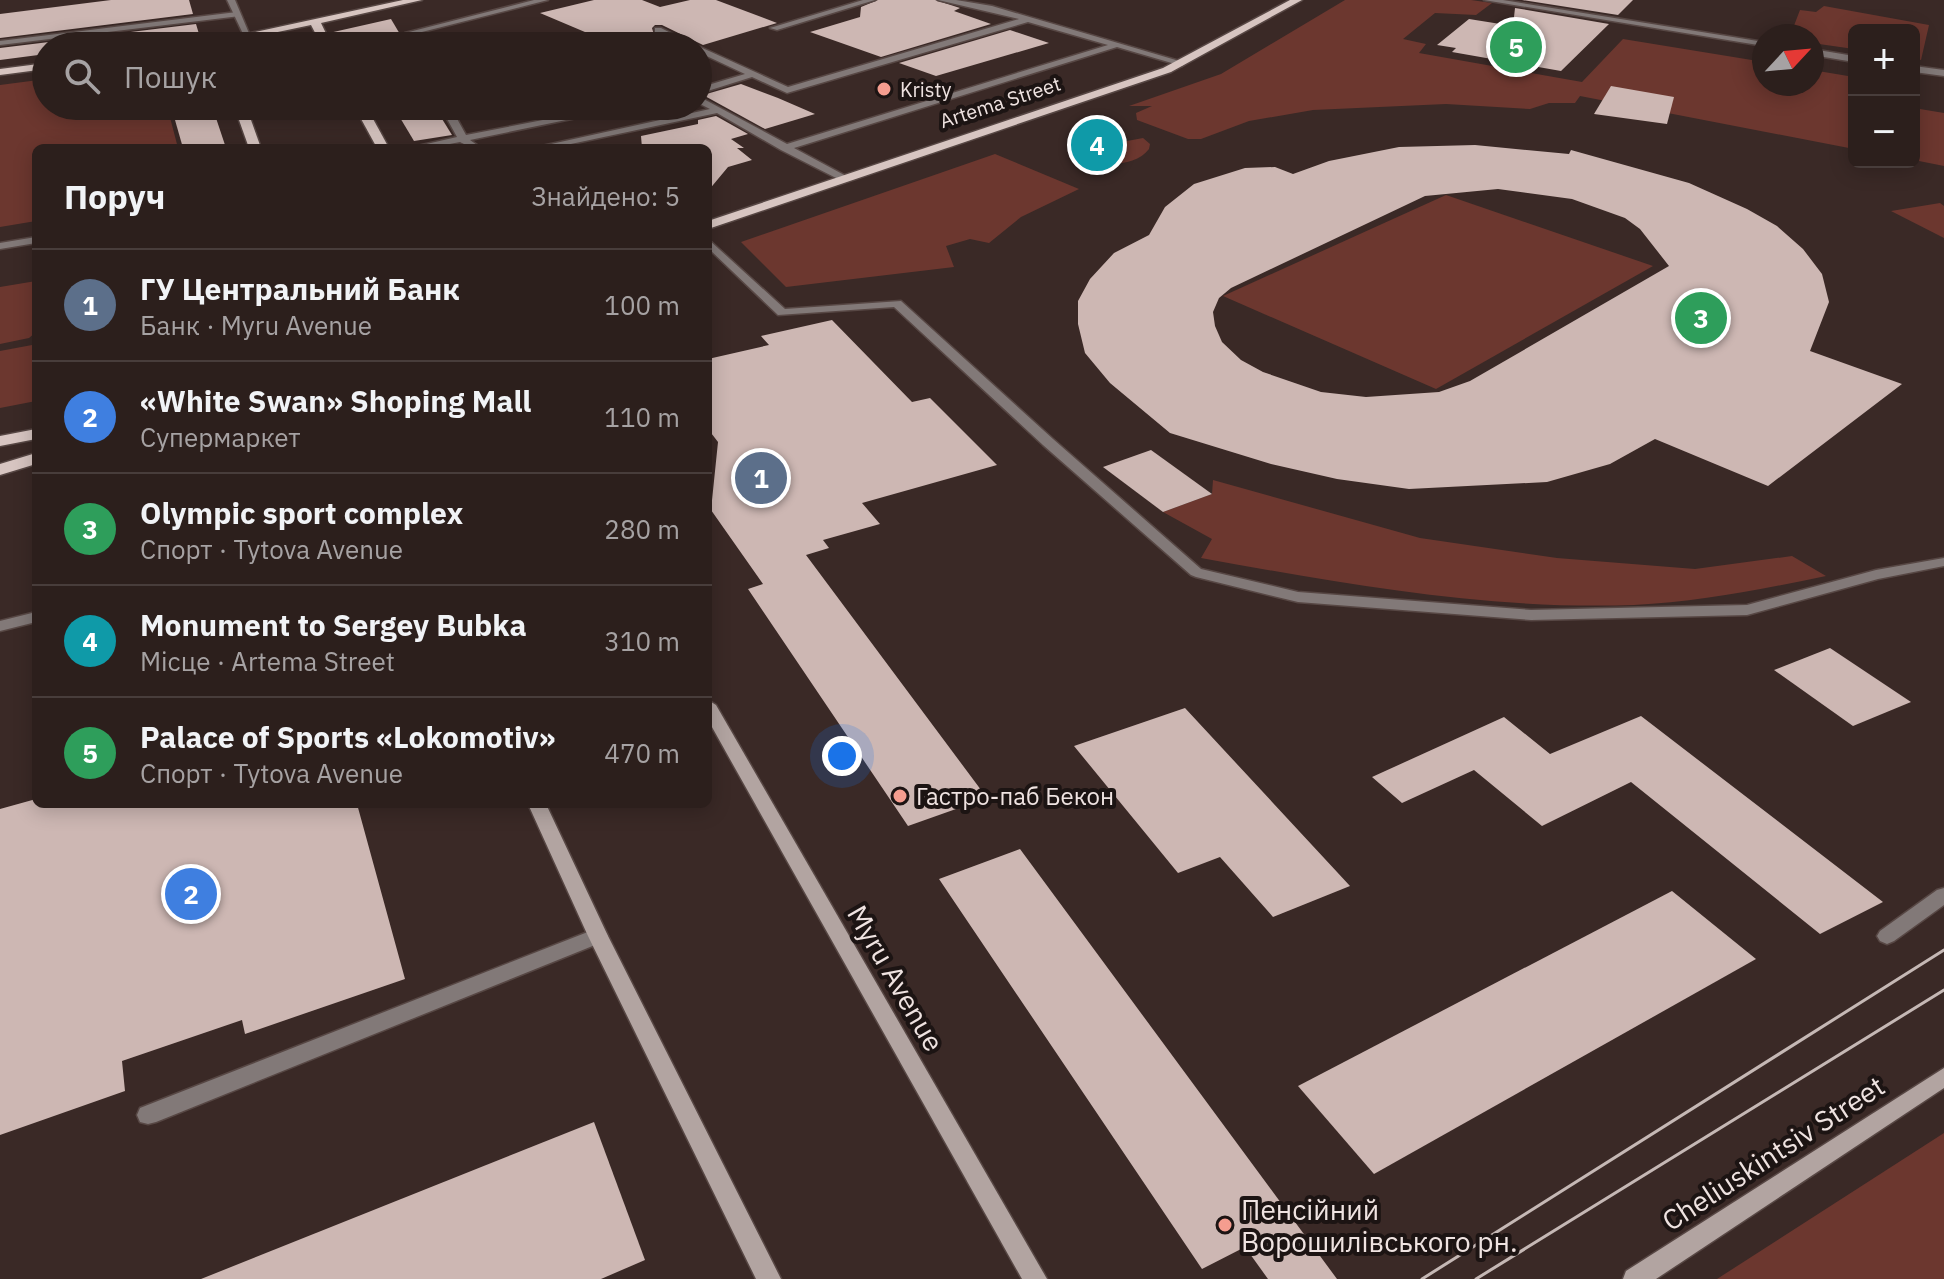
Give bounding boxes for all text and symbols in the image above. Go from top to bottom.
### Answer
pin: 5 [1490,17,1542,77]
north arrow [1752,24,1824,96]
map controls [1848,24,1920,168]
button: + [1848,24,1920,96]
search box [32,32,712,120]
icon: search [60,54,104,98]
text: Пошук [124,57,217,96]
street label: Artema Street [936,70,1064,134]
place label: Kristy [900,76,951,103]
marker: Kristy [875,80,893,98]
button: − [1848,96,1920,168]
pin: 4 [1071,115,1123,175]
text: Поруч [64,174,165,218]
text: Знайдено: 5 [531,179,680,213]
text: ГУ Центральний Банк [140,269,460,308]
text: 1 [82,288,98,322]
text: 100 m [604,288,680,322]
pin: 3 [1675,288,1727,348]
text: Банк · Myru Avenue [140,308,372,342]
text: «White Swan» Shoping Mall [140,381,531,420]
text: 2 [82,400,98,434]
text: 110 m [604,400,680,434]
text: Супермаркет [140,420,301,454]
pin: 1 [735,448,787,508]
text: Olympic sport complex [140,493,463,532]
text: 3 [82,512,98,546]
text: 280 m [604,512,680,546]
text: Спорт · Tytova Avenue [140,532,403,566]
text: Monument to Sergey Bubka [140,605,527,644]
text: 4 [82,624,98,658]
text: 310 m [604,624,680,658]
text: Місце · Artema Street [140,644,395,678]
text: Palace of Sports «Lokomotiv» [140,717,555,756]
text: 5 [82,736,98,770]
text: 470 m [604,736,680,770]
your location [822,736,862,776]
text: Спорт · Tytova Avenue [140,756,403,790]
place label: Гастро-паб Бекон [916,780,1114,812]
marker: Гастро-паб Бекон [891,787,909,805]
pin: 2 [165,864,217,924]
street label: Myru Avenue [839,898,953,1058]
street label: Cheliuskintsiv Street [1655,1067,1891,1239]
place label: Пенсійний Ворошилівського рн. [1241,1191,1518,1260]
marker: Пенсійний Ворошилівського рн. [1216,1216,1234,1234]

